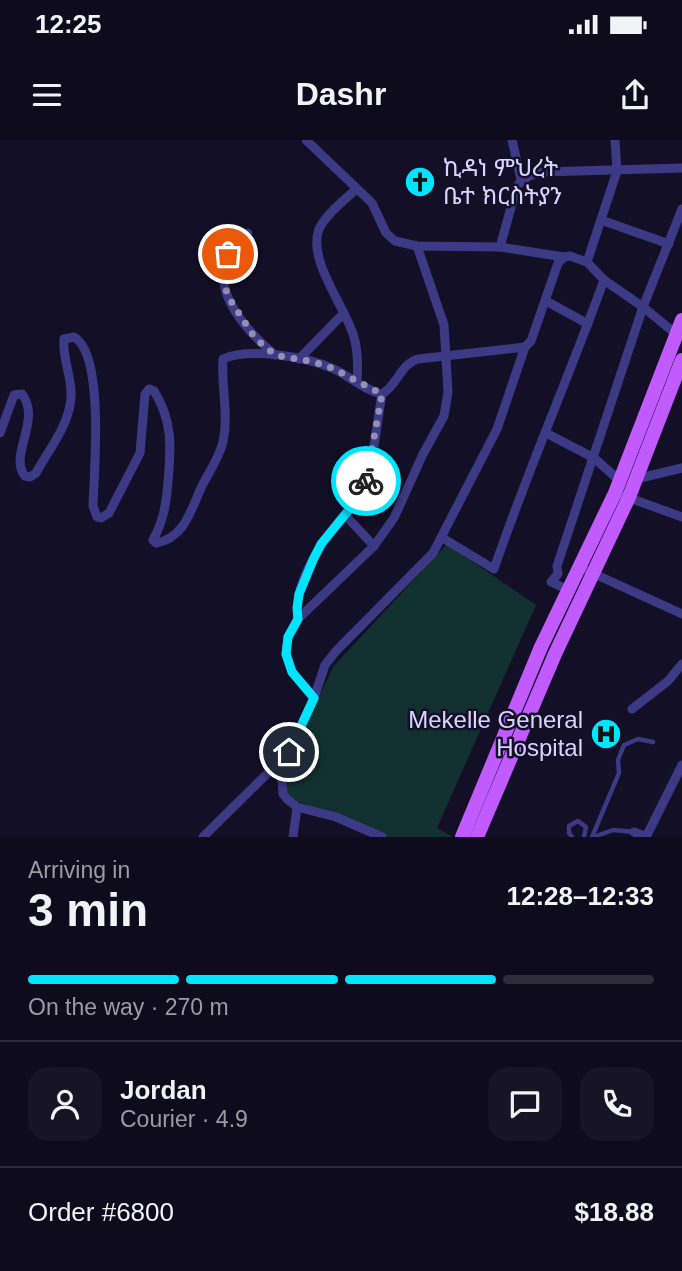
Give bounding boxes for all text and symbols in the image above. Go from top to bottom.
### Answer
text: 12:25 [35,9,102,39]
icon: menu [28,76,66,114]
text: Dashr [296,76,386,112]
icon: share [616,76,654,114]
place label: ኪዳነ ምህረት ቤተ ክርስትያን [443,154,562,209]
church icon: ኪዳነ ምህረት ቤተ ክርስትያን [403,165,437,199]
pin [198,224,258,284]
icon: bag [209,235,247,273]
courier [331,446,401,516]
icon: bike [347,462,385,500]
place label: Mekelle General Hospital [408,706,583,761]
hospital icon: Mekelle General Hospital [589,717,623,751]
pin [259,722,319,782]
icon: home [270,733,308,771]
text: Arriving in [28,857,130,883]
text: 12:28–12:33 [507,881,654,911]
text: 3 min [28,884,148,936]
text: On the way · 270 m [28,994,229,1020]
button: person [28,1067,102,1141]
button: chat [488,1067,562,1141]
button: phone [580,1067,654,1141]
text: Jordan [120,1075,207,1105]
text: Courier · 4.9 [120,1106,248,1132]
text: Order #6800 [28,1197,174,1227]
text: $18.88 [574,1197,654,1227]

